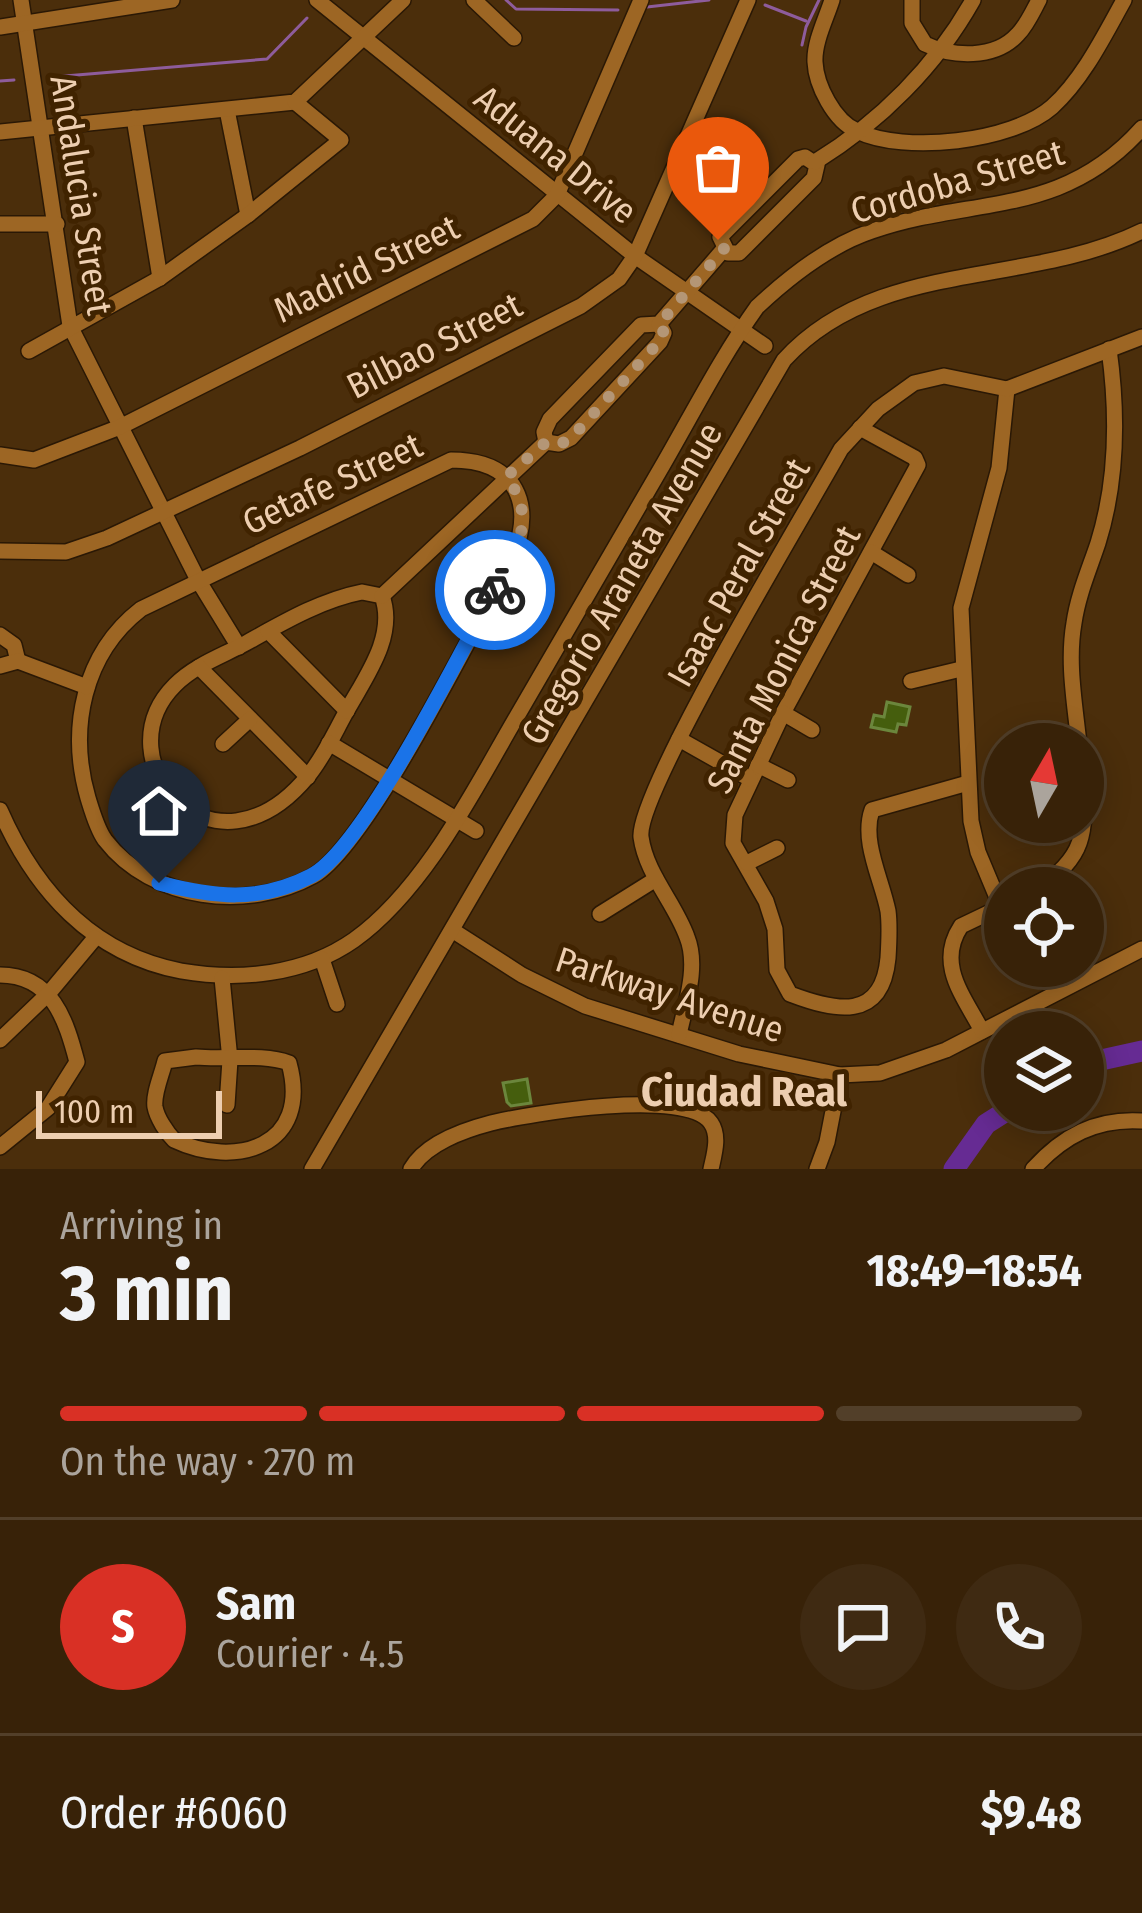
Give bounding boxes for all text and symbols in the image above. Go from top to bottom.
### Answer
street label: Andalucia Street [40,72,122,318]
street label: Aduana Drive [465,76,645,234]
pin [667,117,769,240]
street label: Cordoba Street [846,130,1069,233]
icon: bag [685,135,751,201]
street label: Madrid Street [267,205,466,333]
street label: Bilbao Street [340,283,530,409]
street label: Gregorio Araneta Avenue [512,415,732,752]
street label: Getafe Street [236,423,429,545]
street label: Isaac Peral Street [658,450,820,694]
street label: Santa Monica Street [697,518,870,801]
courier [435,530,555,650]
icon: bike [462,557,528,623]
north arrow [984,723,1104,843]
map controls [984,723,1104,1131]
pin [108,760,210,883]
icon: home [126,778,192,844]
button: locate [984,867,1104,987]
street label: Parkway Avenue [550,937,789,1052]
button: layers [984,1011,1104,1131]
district label: Ciudad Real [641,1067,847,1117]
scale bar [36,1085,222,1138]
text: 100 m [54,1092,134,1132]
text: Arriving in [60,1203,223,1249]
text: 18:49–18:54 [867,1244,1082,1298]
text: 3 min [60,1247,234,1341]
text: On the way · 270 m [60,1439,355,1485]
button: chat [800,1564,926,1690]
button: phone [956,1564,1082,1690]
text: Sam [216,1577,296,1631]
text: S [111,1600,135,1654]
text: Courier · 4.5 [216,1631,404,1677]
text: Order #6060 [60,1786,288,1840]
text: $9.48 [981,1786,1082,1840]

